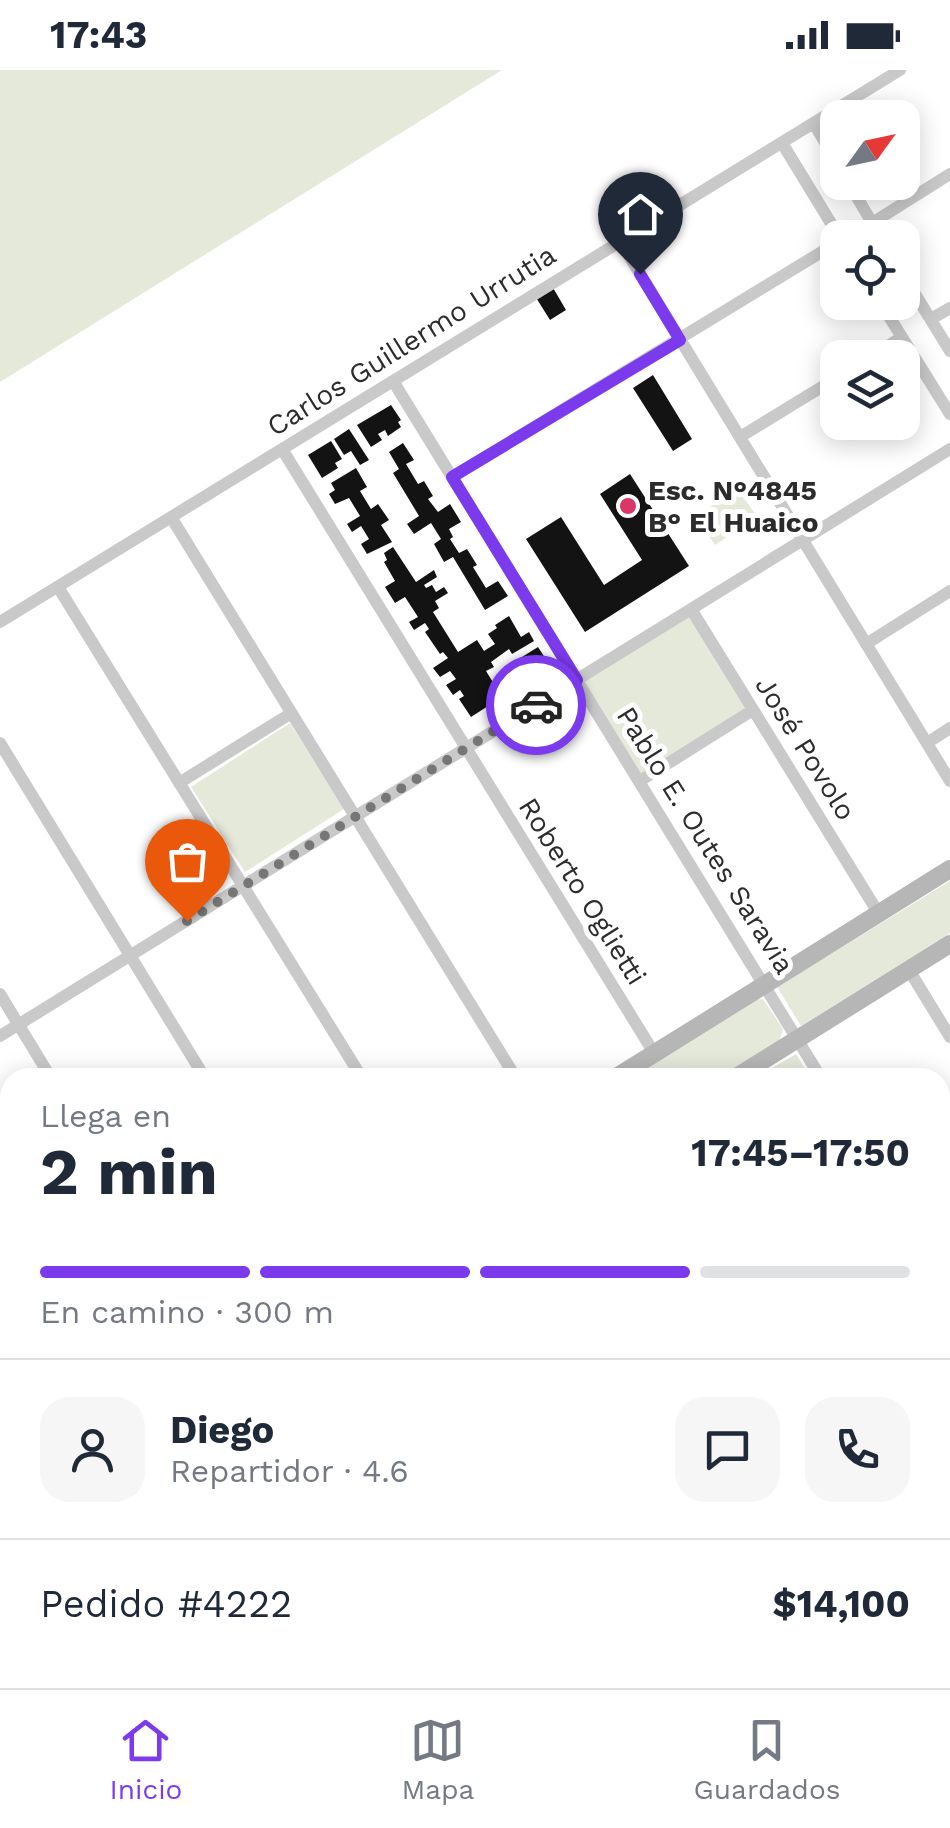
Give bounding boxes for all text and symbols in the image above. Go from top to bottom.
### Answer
text: 17:43 [50,13,147,57]
north arrow [820,100,920,200]
map controls [820,100,920,440]
pin [598,172,683,275]
icon: home [613,187,668,242]
button: locate [820,220,920,320]
street label: Carlos Guillermo Urrutia [261,238,562,443]
button: layers [820,340,920,440]
place label: Esc. N°4845 B° El Huaico [648,474,819,539]
marker: Esc. N°4845 B° El Huaico [617,495,639,517]
courier [486,655,586,755]
street label: José Povolo [748,670,863,826]
icon: car [509,678,564,733]
street label: Pablo E. Outes Saravia [610,701,801,980]
street label: Roberto Oglietti [512,792,653,991]
pin [145,819,230,922]
icon: bag [160,834,215,889]
text: Llega en [40,1097,171,1135]
text: 17:45–17:50 [691,1131,910,1175]
text: 2 min [40,1134,218,1210]
text: En camino · 300 m [40,1293,334,1331]
button: person [40,1397,145,1502]
button: chat [675,1397,780,1502]
button: phone [805,1397,910,1502]
text: Diego [170,1408,274,1452]
text: Repartidor · 4.6 [170,1452,409,1490]
text: Pedido #4222 [40,1582,292,1626]
text: $14,100 [772,1582,910,1626]
tab: Inicio [110,1713,182,1806]
tab: Mapa [401,1713,474,1806]
tab: Guardados [694,1713,840,1806]

